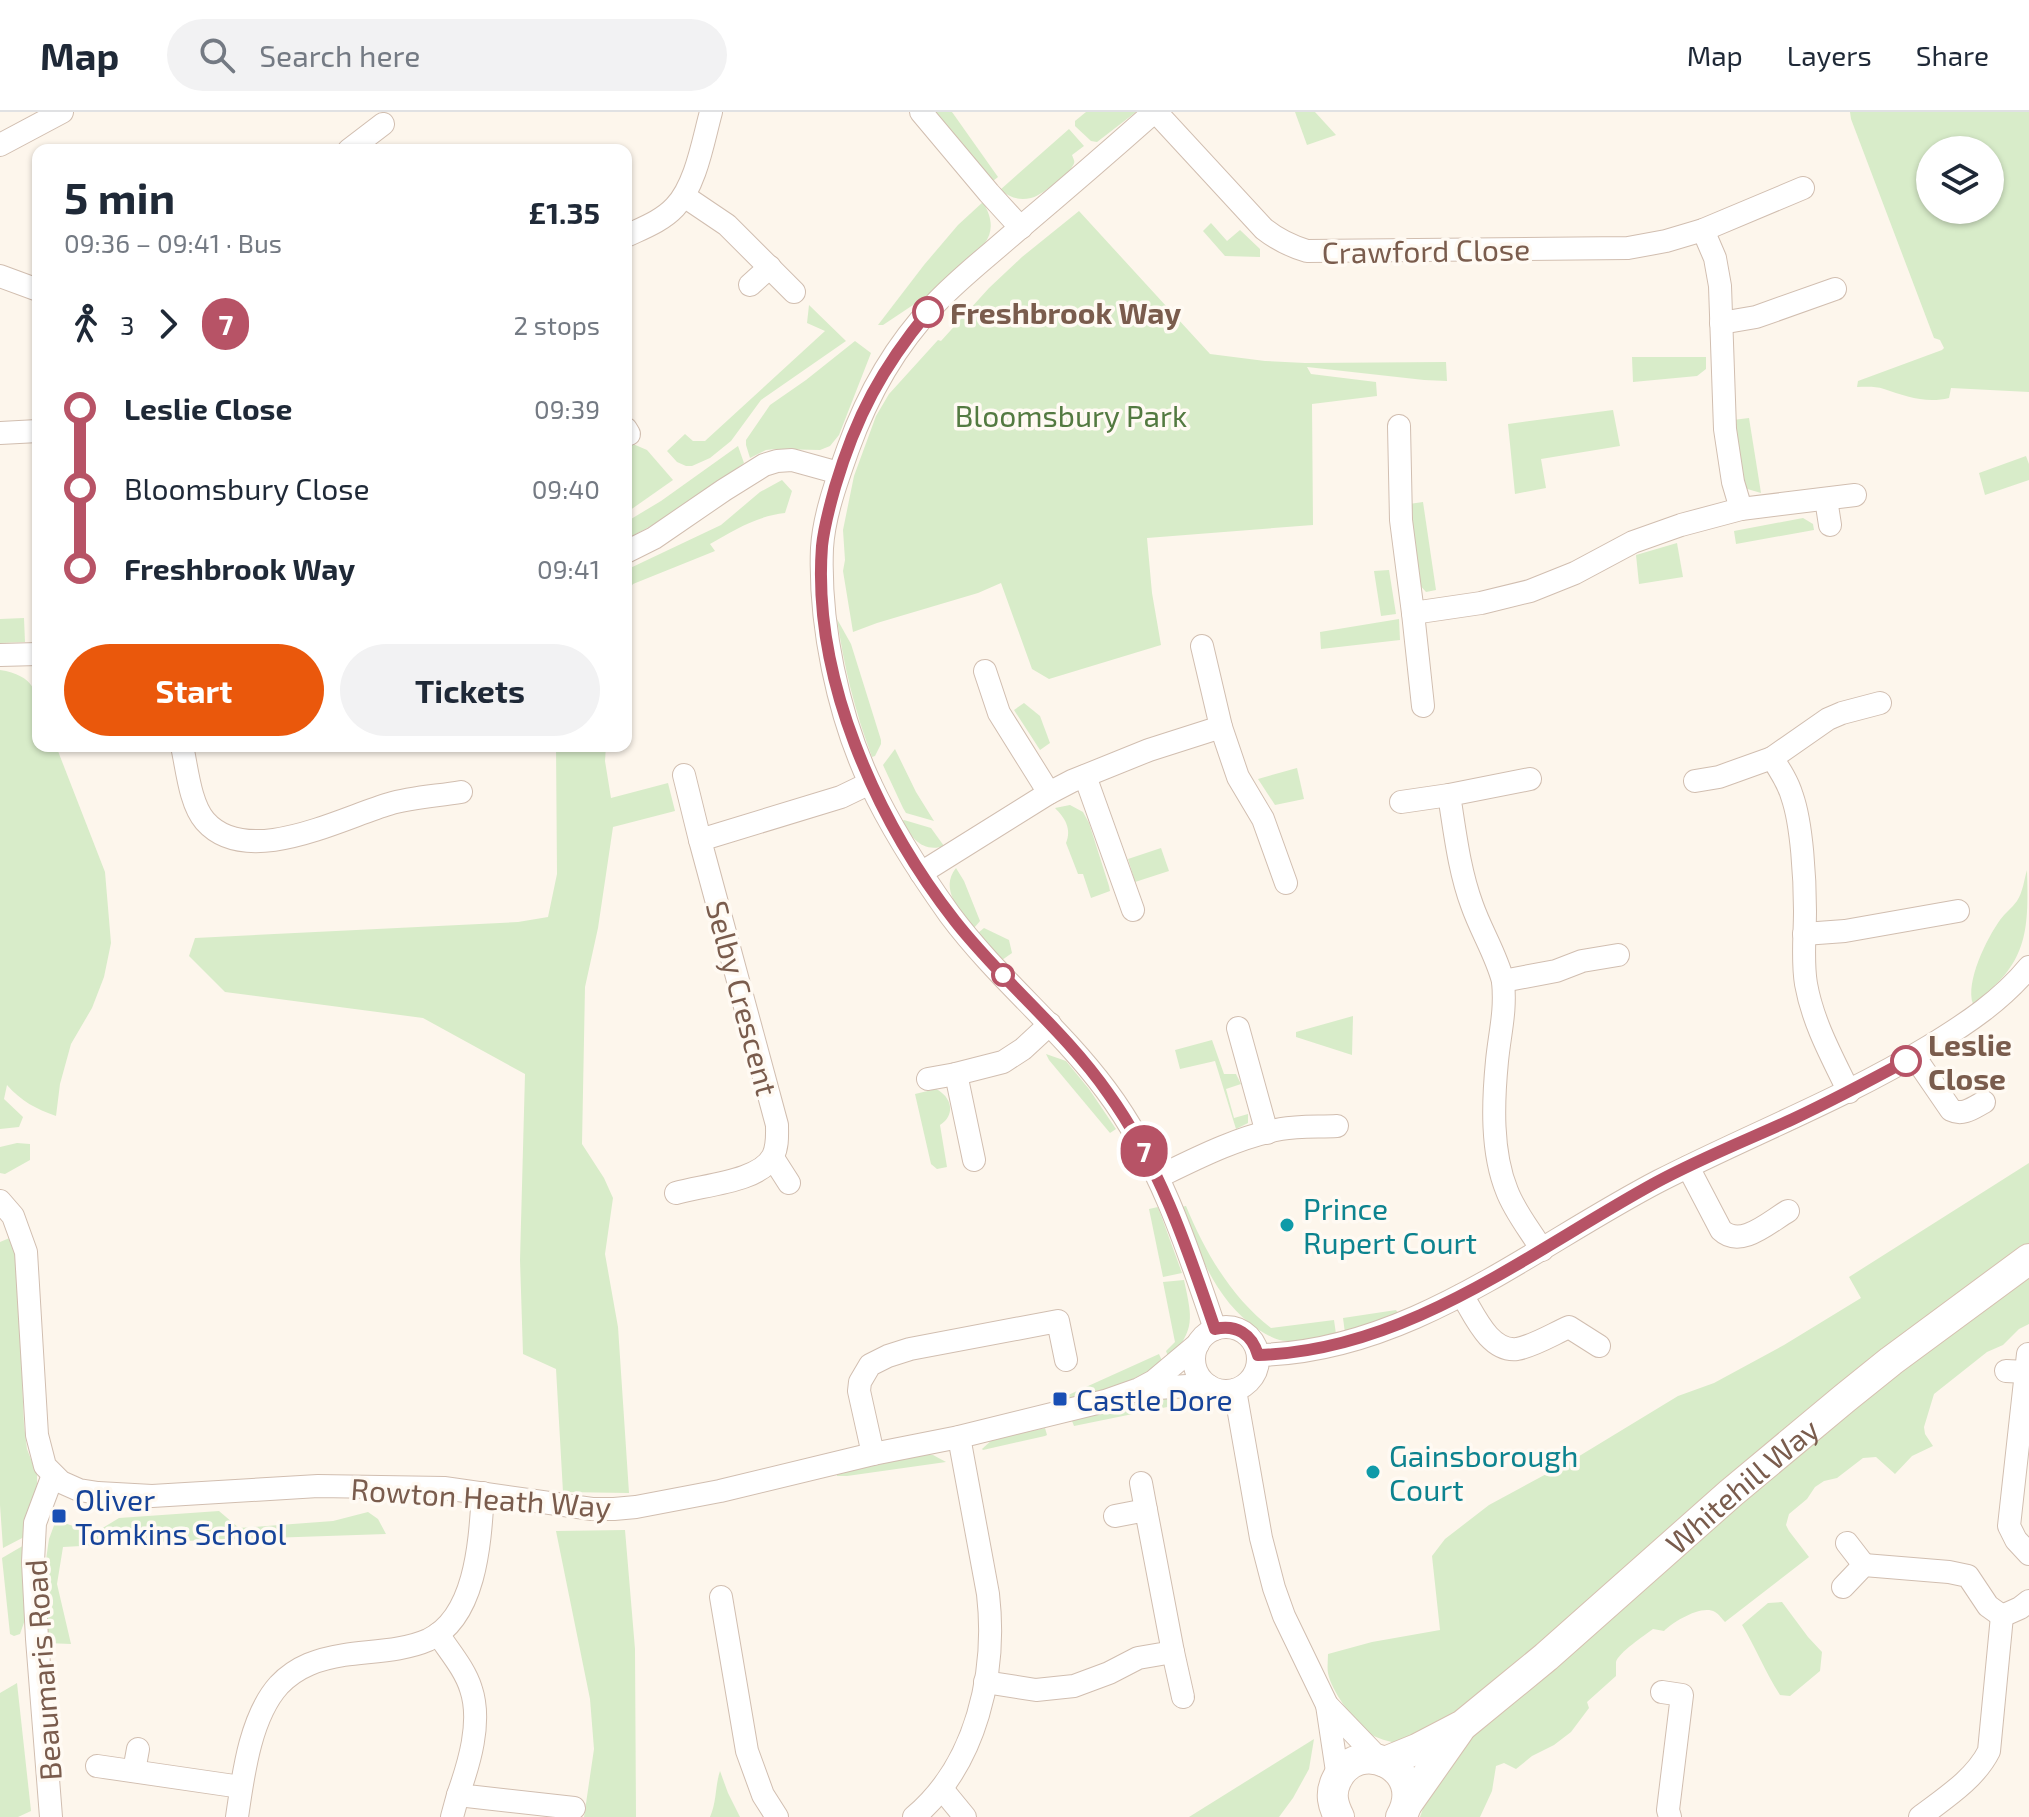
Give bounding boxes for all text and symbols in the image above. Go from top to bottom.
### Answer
search box [167,19,727,91]
text: Map [40,32,119,78]
icon: search [195,33,239,77]
text: Search here [259,37,420,73]
text: Map [1687,38,1743,72]
text: Layers [1787,38,1872,72]
text: Share [1916,38,1989,72]
map controls [1916,136,2004,224]
button: layers [1916,136,2004,224]
text: 5 min [64,170,175,223]
text: £1.35 [529,194,600,230]
text: 09:36 – 09:41 · Bus [64,227,282,258]
street label: Crawford Close [1321,230,1531,270]
place label: Freshbrook Way [950,294,1181,331]
marker: Freshbrook Way [913,297,943,327]
icon: walk [64,302,108,346]
icon: forward [146,302,190,346]
text: 7 [218,307,233,341]
text: 3 [120,309,134,340]
text: 2 stops [513,309,600,340]
text: Leslie Close [124,390,292,426]
text: 09:39 [534,393,600,424]
park label: Bloomsbury Park [955,397,1187,433]
text: Bloomsbury Close [124,470,370,506]
text: 09:40 [532,473,600,504]
text: Freshbrook Way [124,550,355,586]
text: 09:41 [537,553,600,584]
button: Start [64,644,324,736]
button: Tickets [340,644,600,736]
street label: Selby Crescent [700,897,786,1099]
unlabelled marker [992,964,1014,986]
place label: Leslie Close [1928,1026,2012,1096]
marker: Leslie Close [1891,1046,1921,1076]
line badge: 7 [1118,1125,1170,1177]
text: 7 [1137,1134,1151,1168]
place label: Prince Rupert Court [1303,1190,1477,1260]
marker: Prince Rupert Court [1278,1216,1296,1234]
place label: Castle Dore [1076,1381,1233,1417]
marker: Castle Dore [1051,1390,1069,1408]
street label: Whitehill Way [1658,1410,1825,1561]
place label: Gainsborough Court [1389,1437,1579,1507]
marker: Gainsborough Court [1364,1463,1382,1481]
street label: Rowton Heath Way [350,1470,612,1524]
place label: Oliver Tomkins School [75,1481,286,1551]
marker: Oliver Tomkins School [50,1507,68,1525]
street label: Beaumaris Road [16,1558,68,1782]

